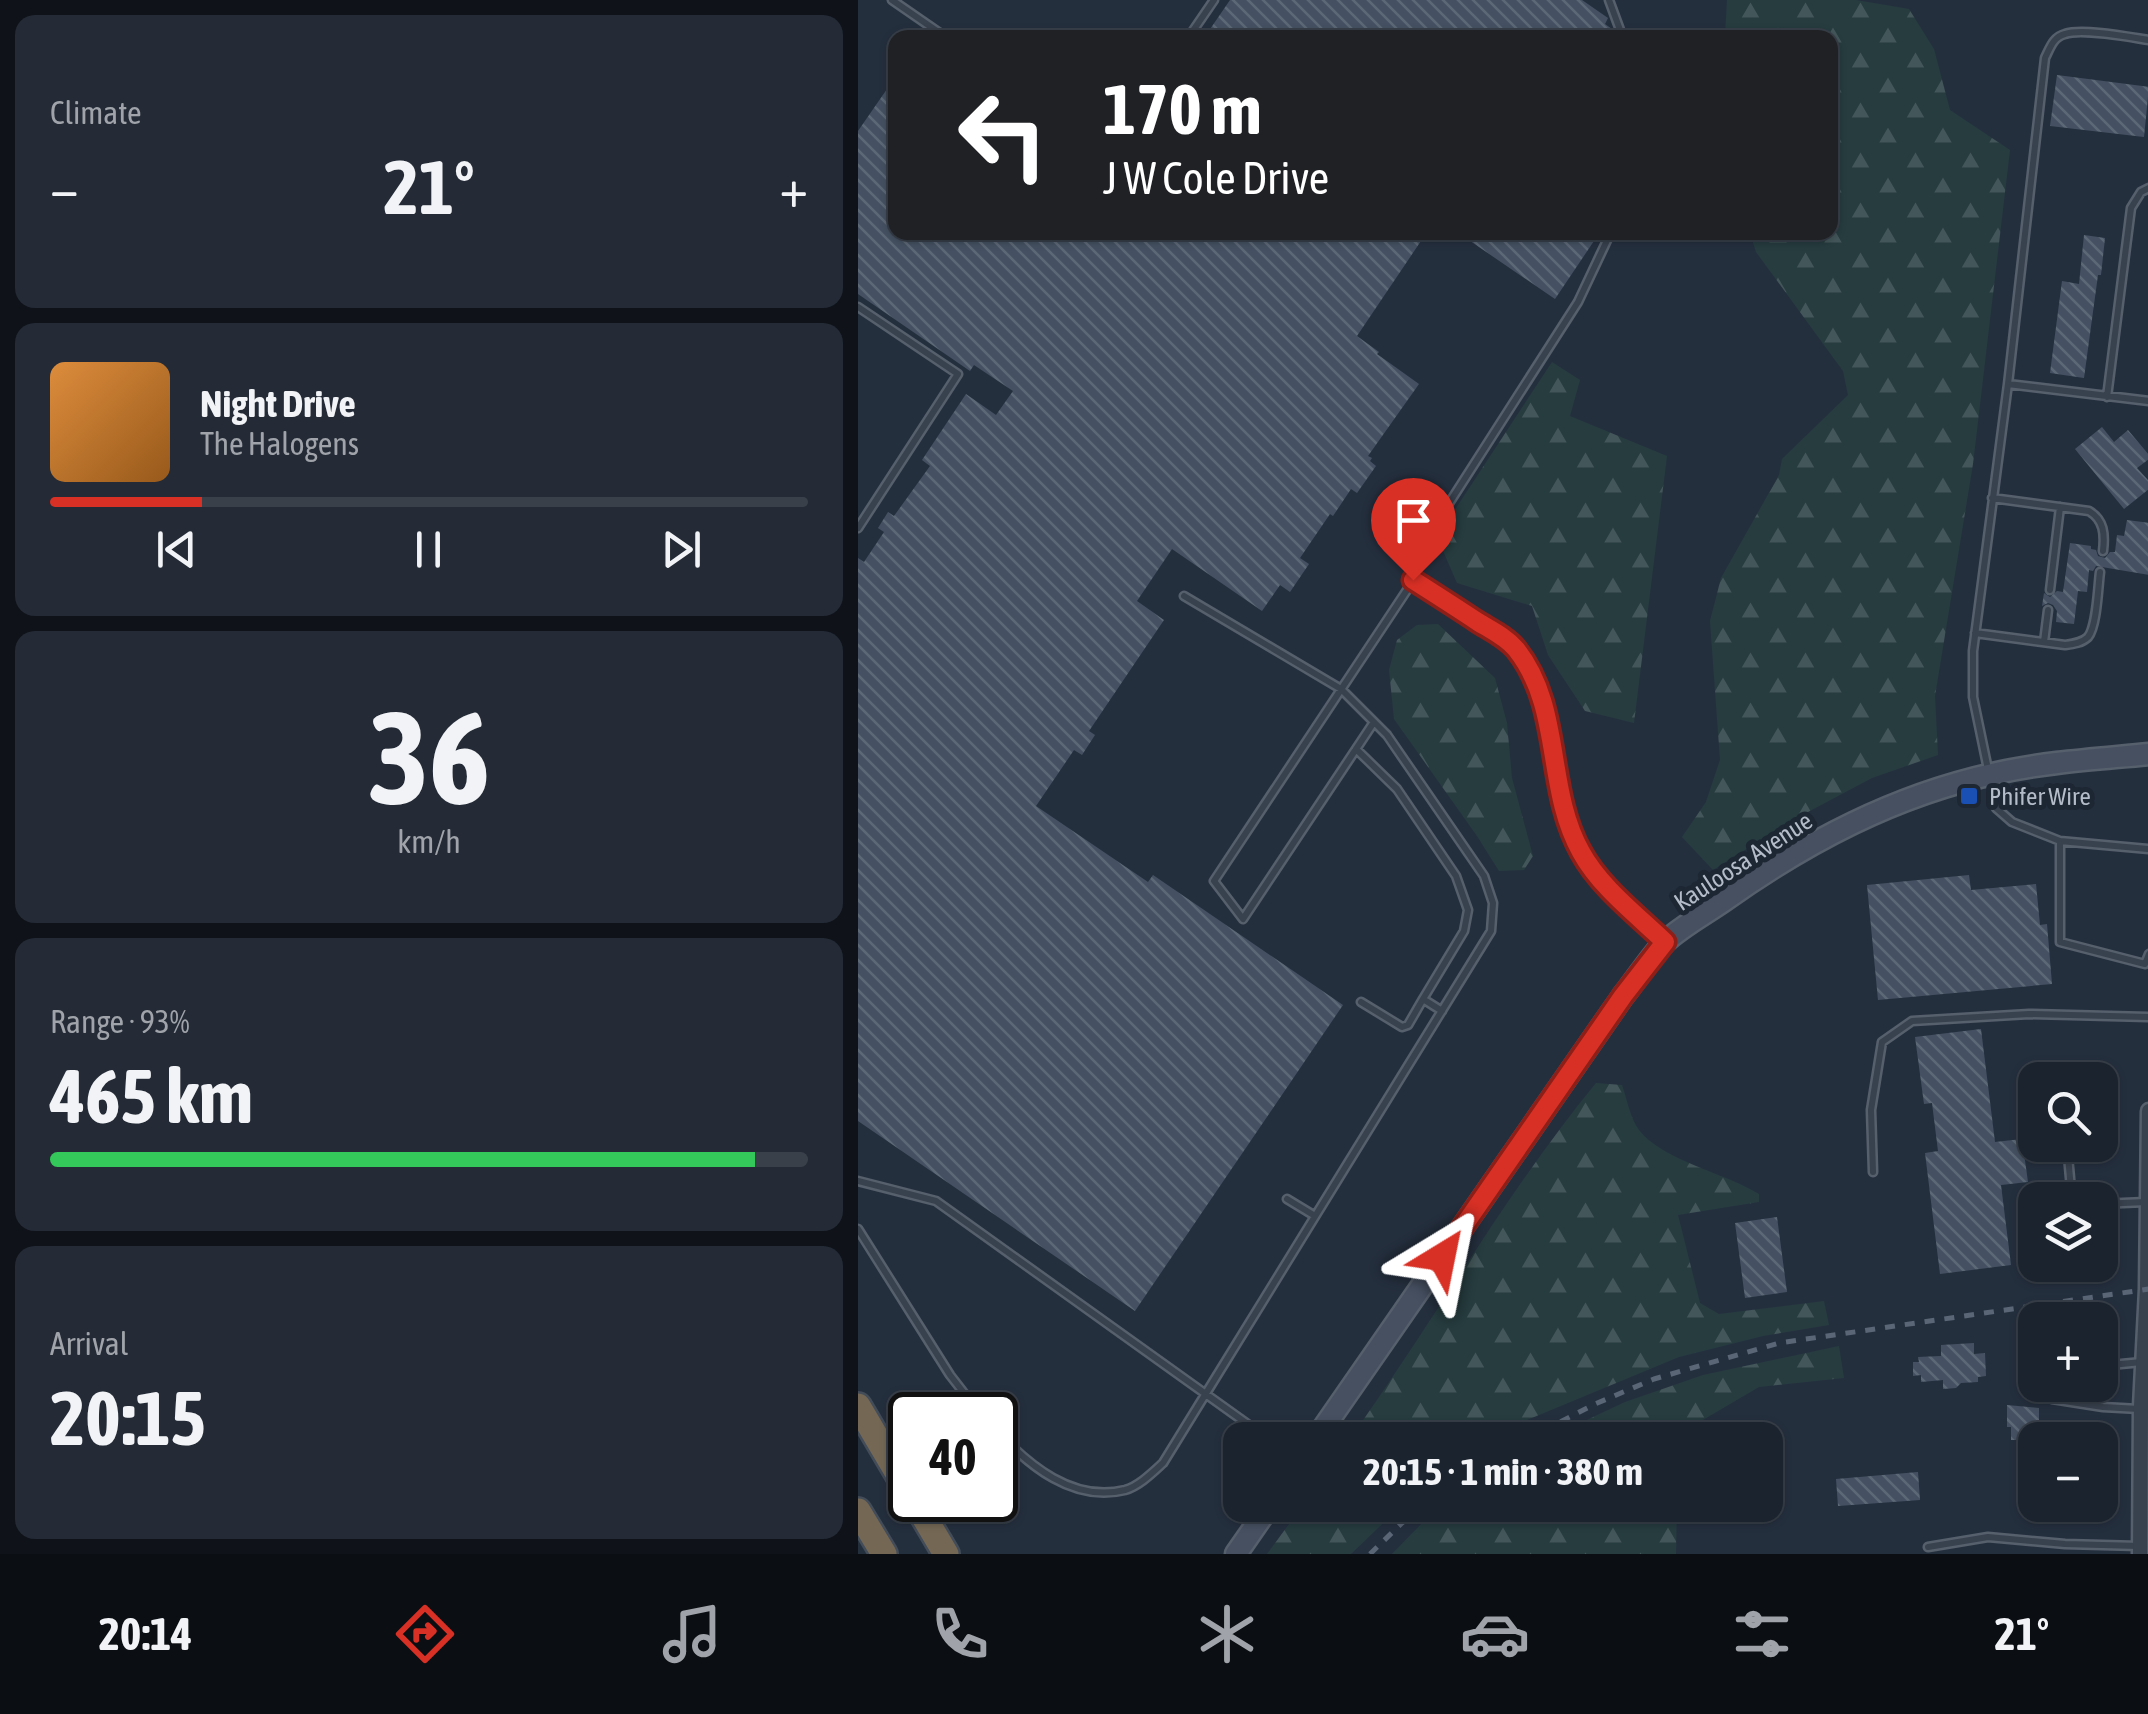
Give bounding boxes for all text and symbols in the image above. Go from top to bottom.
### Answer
text: 170 m [1103,69,1262,149]
icon: left [938,70,1068,200]
text: Climate [50,94,142,131]
text: 21° [383,144,475,230]
text: J W Cole Drive [1103,152,1329,204]
text: − [50,156,79,219]
text: + [779,156,808,219]
text: Night Drive [200,382,356,425]
text: The Halogens [200,425,359,462]
pin [1371,478,1456,581]
icon: arrive [1386,493,1441,548]
icon: previous [149,522,204,577]
icon: pause [401,522,456,577]
icon: next [654,522,709,577]
text: 36 [368,683,490,832]
place label: Phifer Wire [1989,782,2091,810]
marker: Phifer Wire [1958,785,1980,807]
street label: Kauloosa Avenue [1669,806,1817,916]
text: km/h [397,823,461,860]
text: Range · 93% [50,1003,190,1040]
text: 465 km [50,1053,253,1139]
map controls [2018,1062,2118,1522]
button: search [2018,1062,2118,1162]
button: layers [2018,1182,2118,1282]
position arrow [1390,1205,1494,1309]
button: + [2018,1302,2118,1402]
text: Arrival [50,1325,128,1362]
text: 20:15 [50,1375,206,1461]
speed limit sign: 40 [888,1392,1018,1522]
button: − [2018,1422,2118,1522]
text: 20:15 · 1 min · 380 m [1363,1450,1643,1493]
icon: directions [390,1599,460,1669]
icon: music [657,1599,727,1669]
icon: phone [925,1599,995,1669]
icon: climate [1192,1599,1262,1669]
icon: car [1460,1599,1530,1669]
icon: filters [1727,1599,1797,1669]
text: 20:14 [99,1608,192,1660]
text: 21° [1995,1608,2049,1660]

